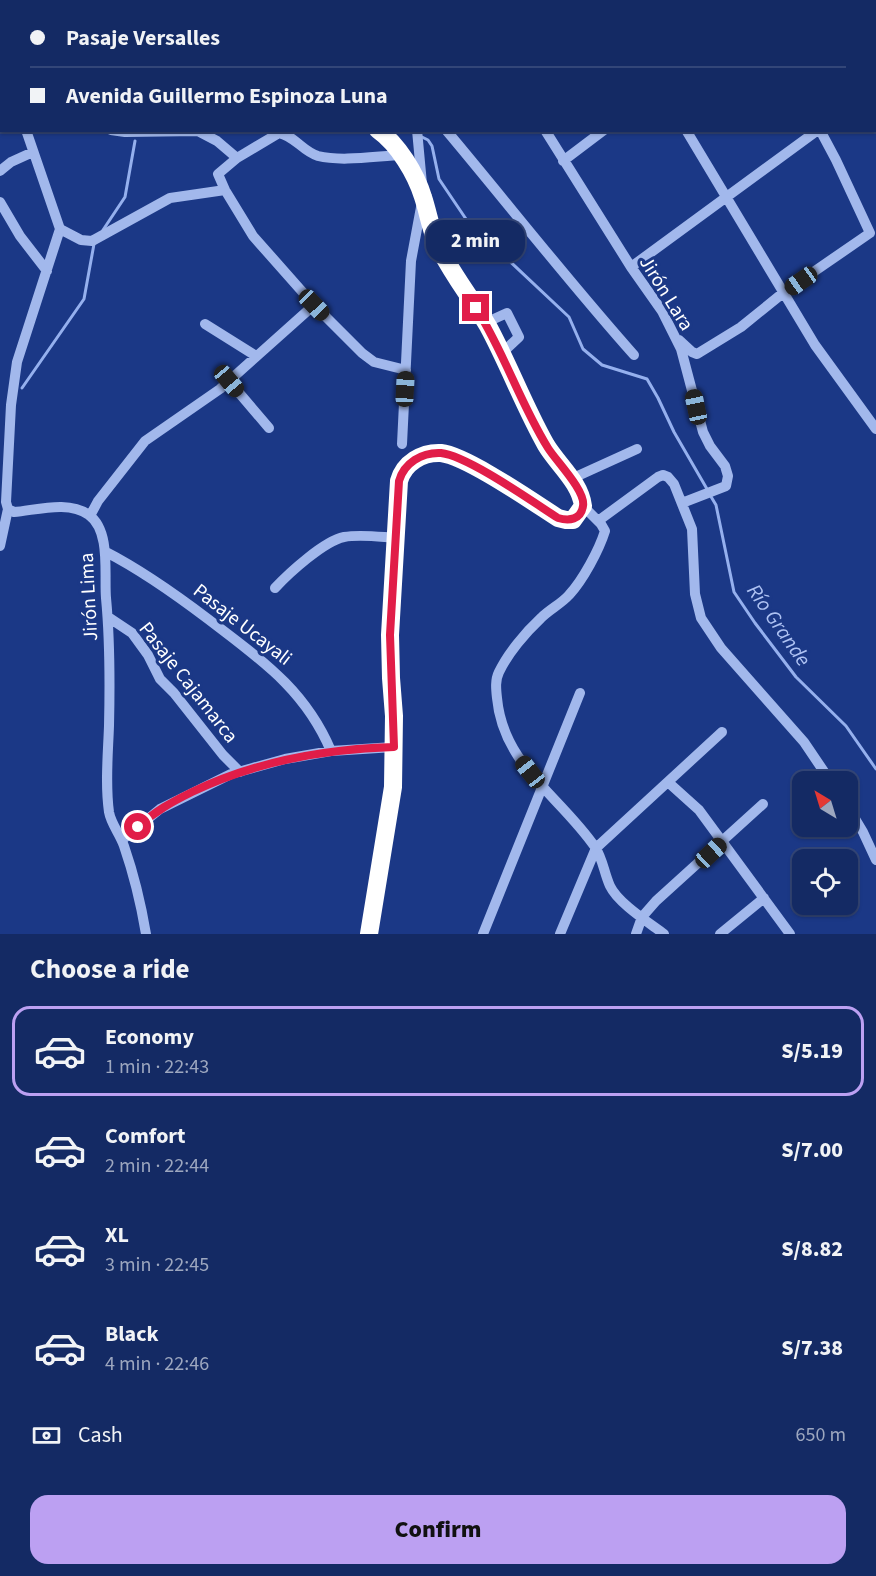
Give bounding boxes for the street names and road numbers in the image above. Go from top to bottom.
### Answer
street label: Jirón Lara [632,251,700,336]
street label: Jirón Lima [73,552,105,642]
street label: Pasaje Ucayali [187,577,298,672]
street label: Pasaje Cajamarca [132,616,244,749]

